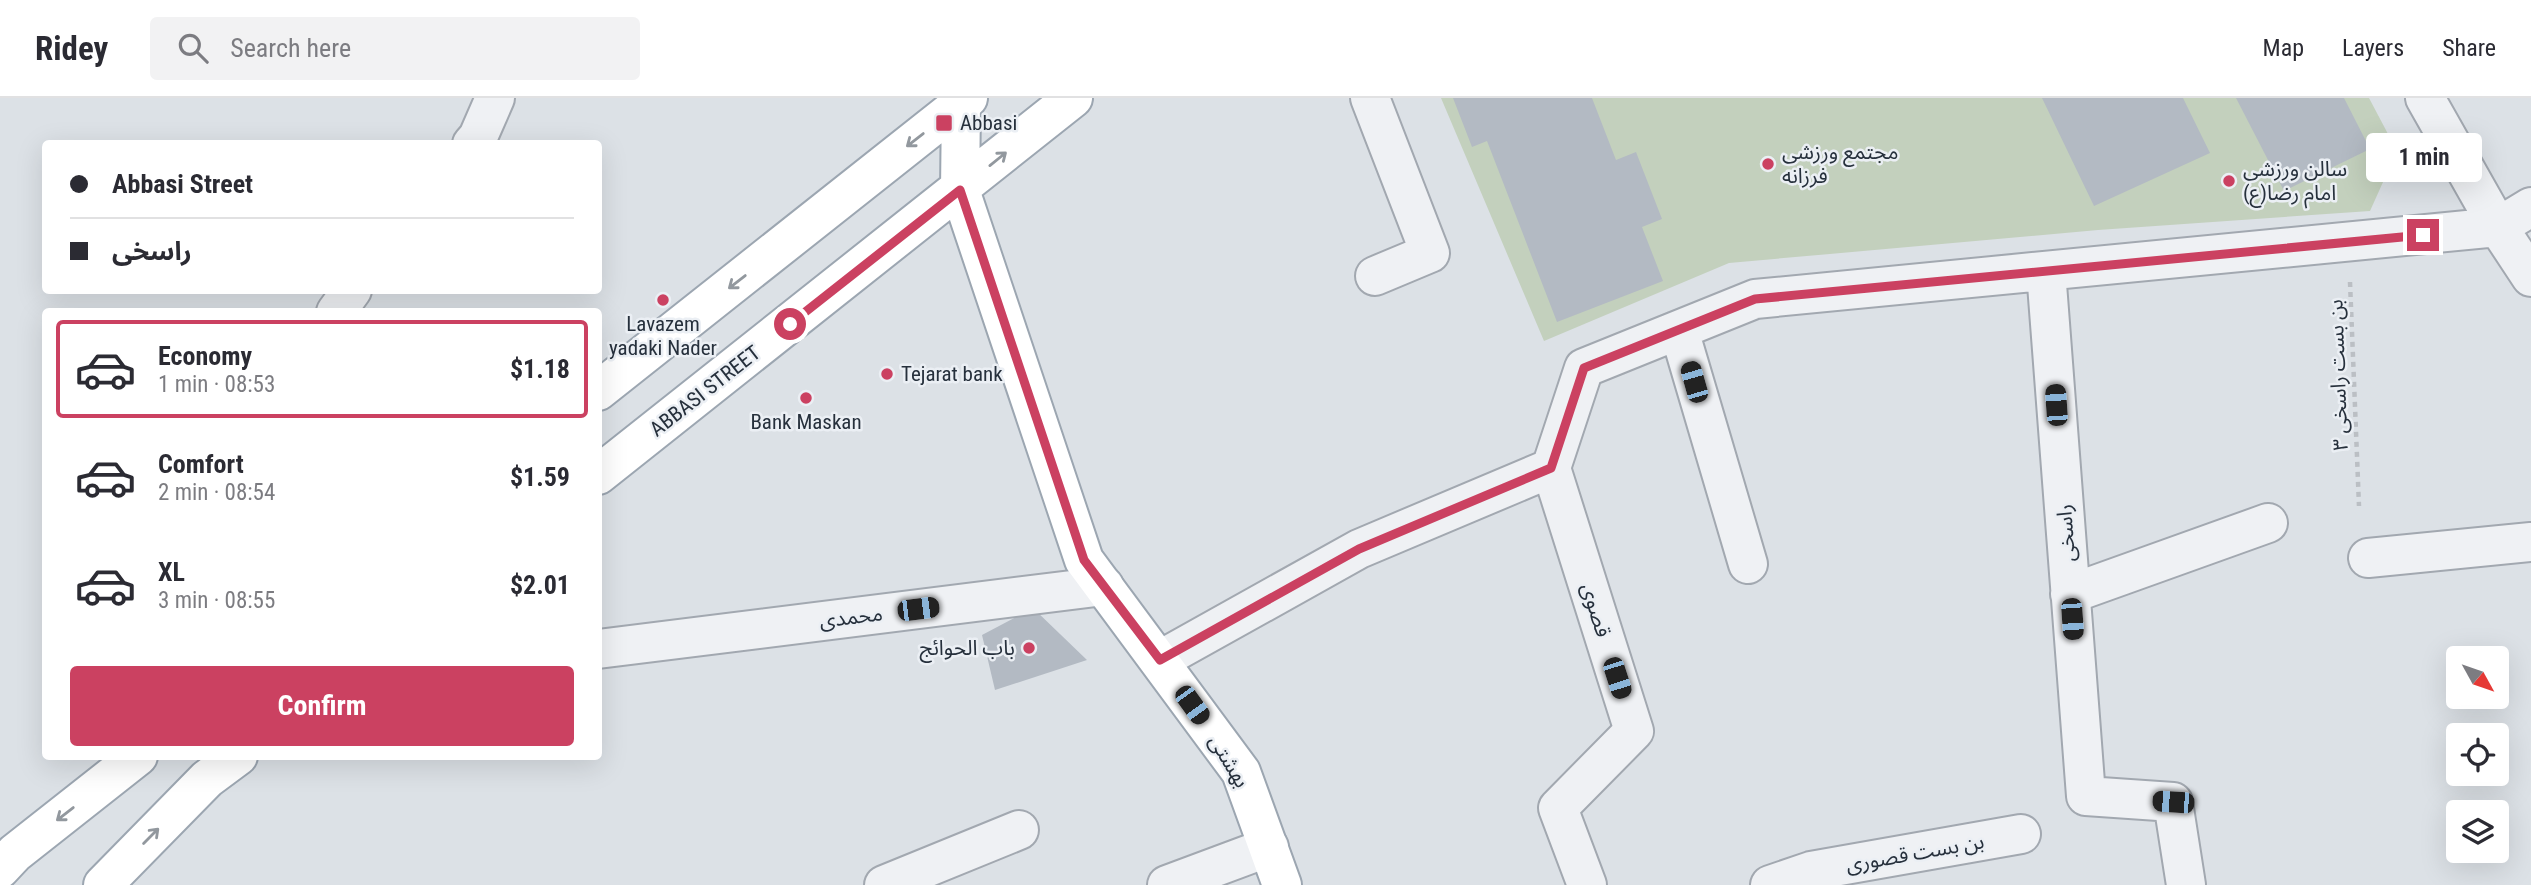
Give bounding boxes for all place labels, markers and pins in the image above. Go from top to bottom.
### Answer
place label: Abbasi [960,111,1017,135]
marker: Abbasi [934,113,954,133]
place label: مجتمع ورزشی فرزانه [1782,140,1898,188]
marker: مجتمع ورزشی فرزانه [1760,156,1776,172]
place label: سالن ورزشی امام رضا(ع) [2243,157,2347,209]
marker: سالن ورزشی امام رضا(ع) [2221,173,2237,189]
marker: Lavazem yadaki Nader [655,292,671,308]
place label: Lavazem yadaki Nader [609,312,717,360]
place label: Tejarat bank [901,362,1003,386]
marker: Tejarat bank [879,366,895,382]
marker: Bank Maskan [798,390,814,406]
place label: Bank Maskan [750,410,862,434]
place label: باب الحوائج [920,636,1015,663]
marker: باب الحوائج [1021,640,1037,656]

